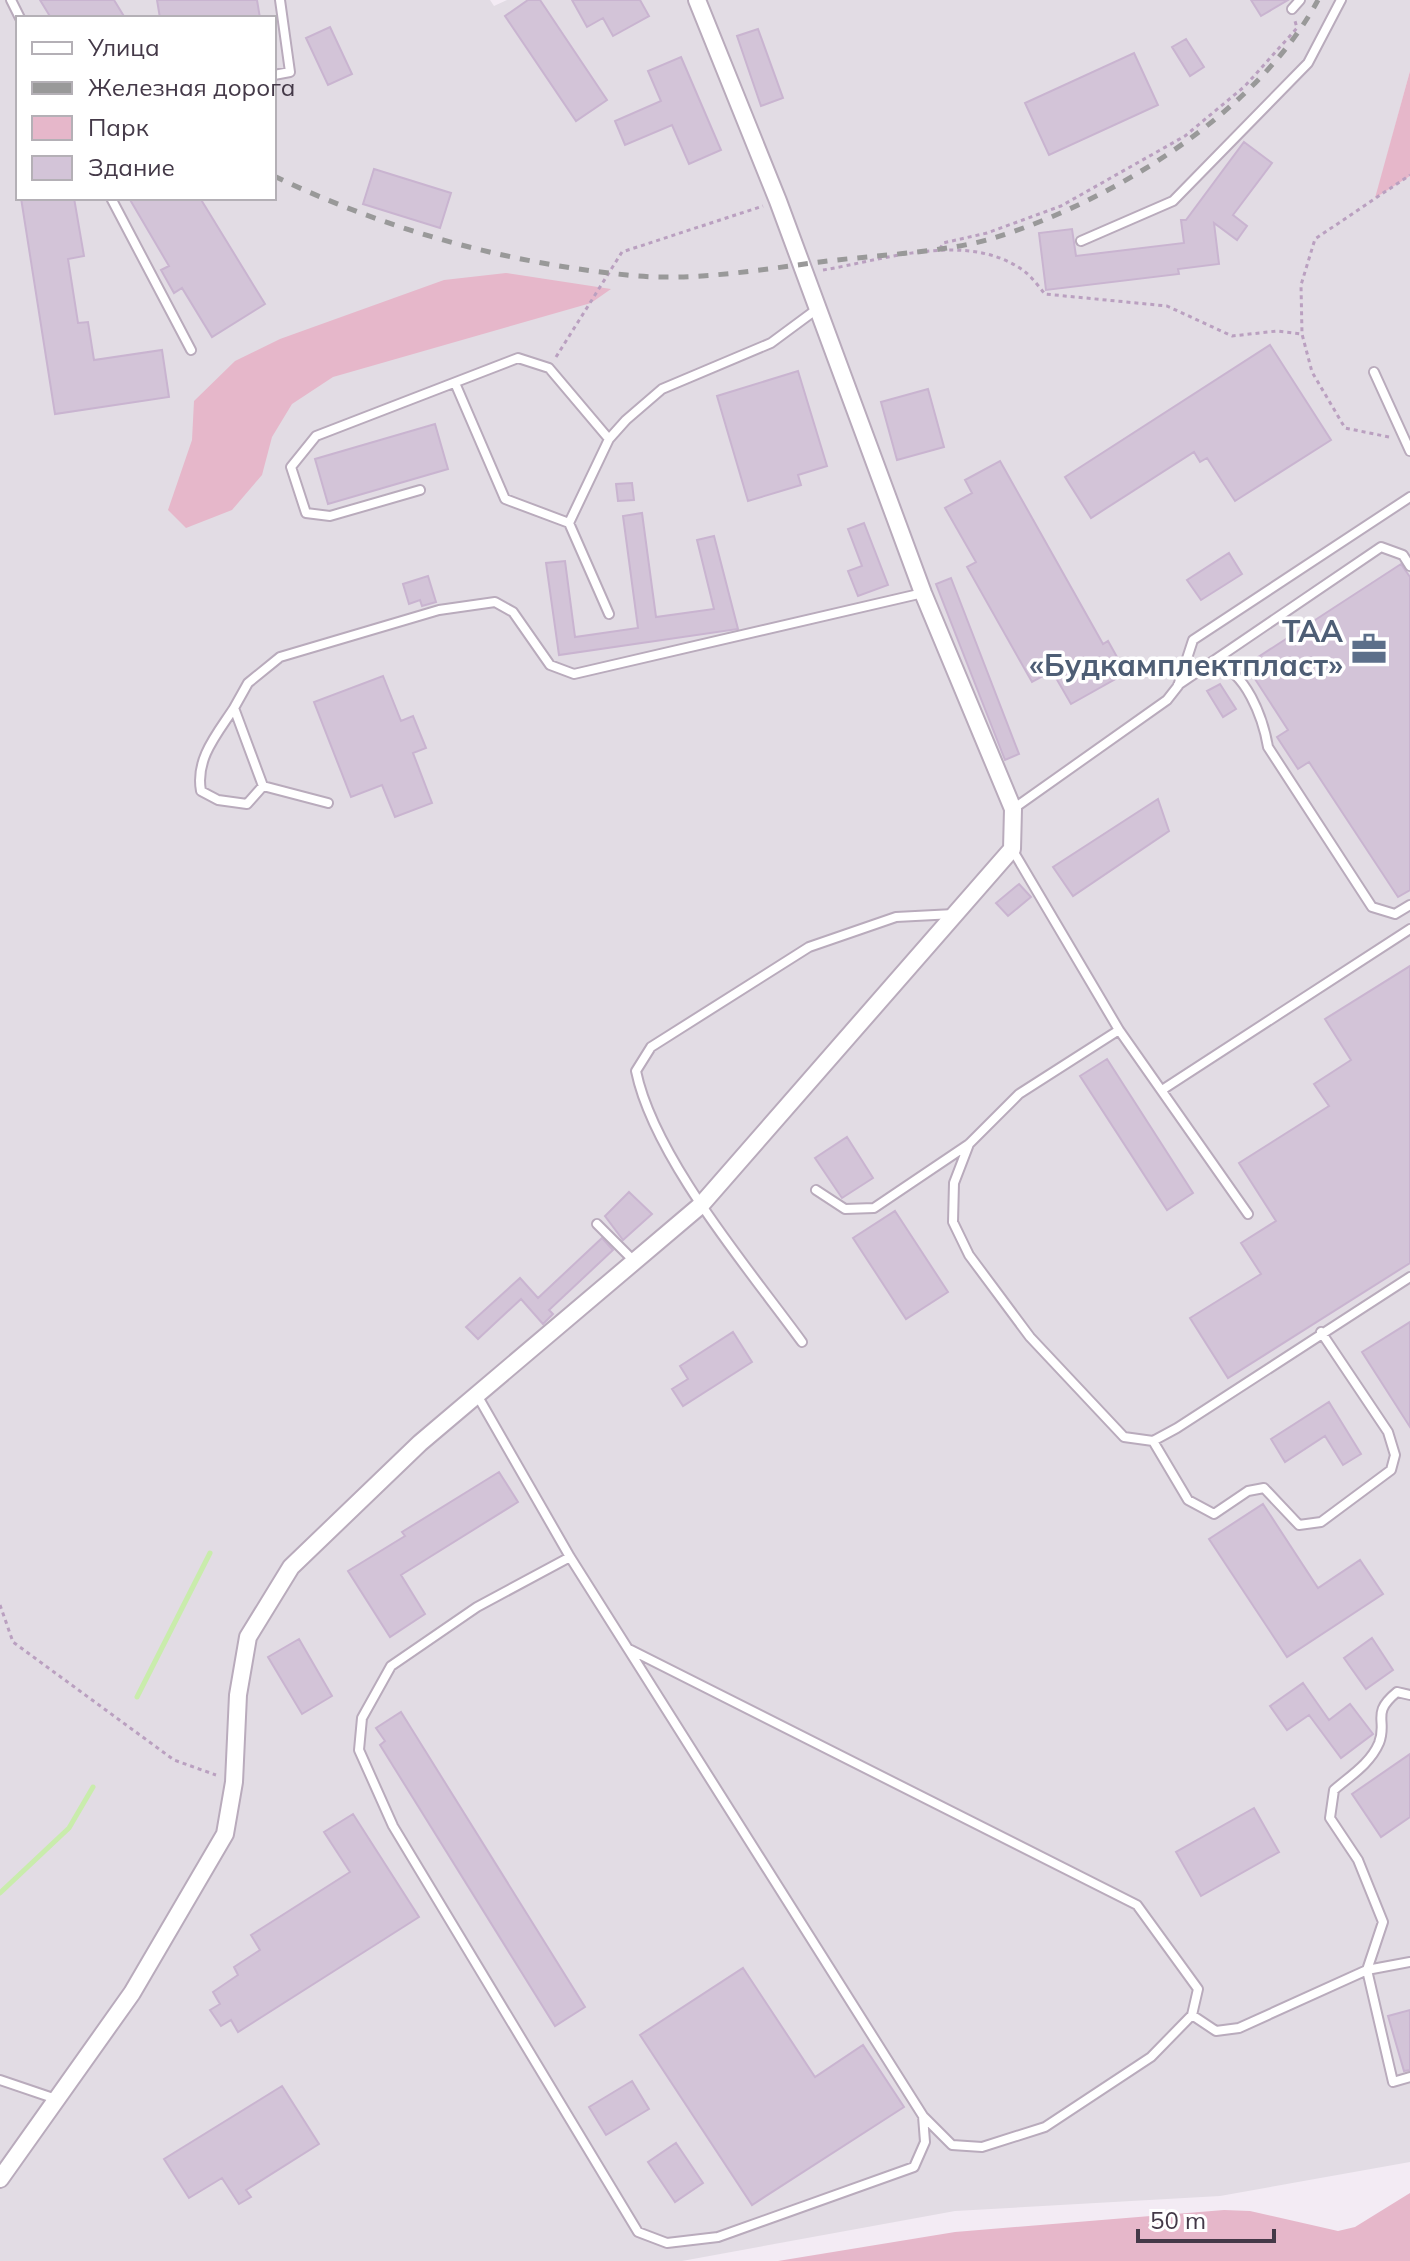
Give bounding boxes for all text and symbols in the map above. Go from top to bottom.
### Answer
legend [16,16,276,200]
text: Улица [87,32,160,62]
text: Железная дорога [88,72,296,102]
text: Парк [88,112,149,142]
text: Здание [88,152,175,182]
place label: ТАА «Будкамплектпласт» [1029,612,1343,684]
office icon: ТАА «Будкамплектпласт» [1350,630,1388,668]
scale bar [1138,2193,1274,2243]
text: 50 m [1150,2205,1206,2235]

